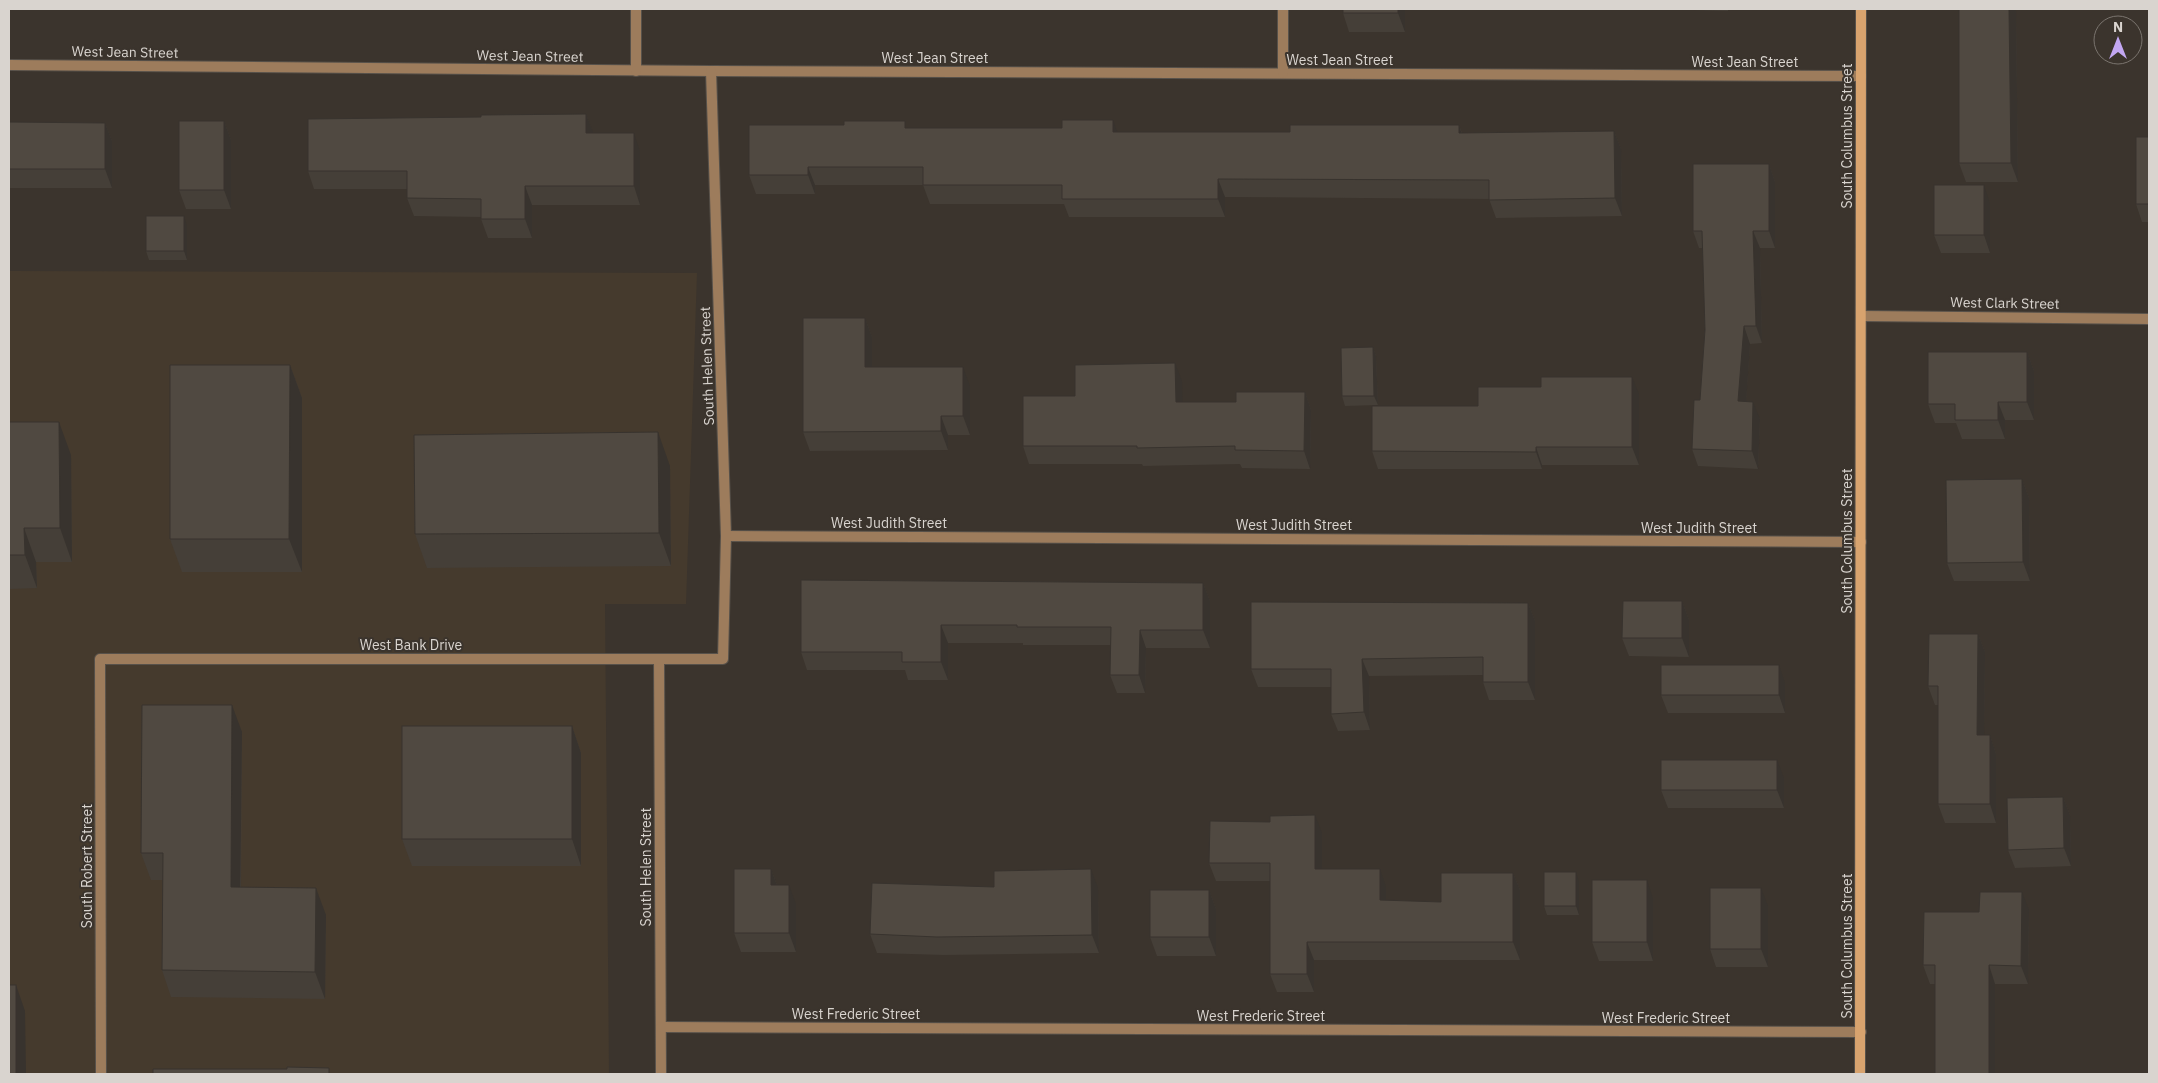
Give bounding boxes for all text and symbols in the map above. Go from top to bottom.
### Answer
north arrow [2093,15,2143,65]
text: N [2113,18,2123,36]
street label: West Jean Street [71,42,179,62]
street label: West Jean Street [476,46,584,66]
street label: West Jean Street [882,49,989,67]
street label: West Jean Street [1287,51,1394,69]
street label: West Jean Street [1692,53,1799,71]
street label: South Columbus Street [1838,63,1856,209]
street label: West Clark Street [1950,293,2060,313]
street label: South Helen Street [696,306,718,426]
street label: South Columbus Street [1838,468,1856,614]
street label: West Judith Street [831,514,947,532]
street label: West Judith Street [1236,516,1352,534]
street label: West Judith Street [1641,519,1757,537]
street label: West Bank Drive [360,636,463,654]
street label: South Robert Street [78,804,96,928]
street label: South Helen Street [637,808,655,926]
street label: South Columbus Street [1838,873,1856,1019]
street label: West Frederic Street [792,1005,920,1023]
street label: West Frederic Street [1197,1007,1325,1025]
street label: West Frederic Street [1602,1009,1730,1027]

